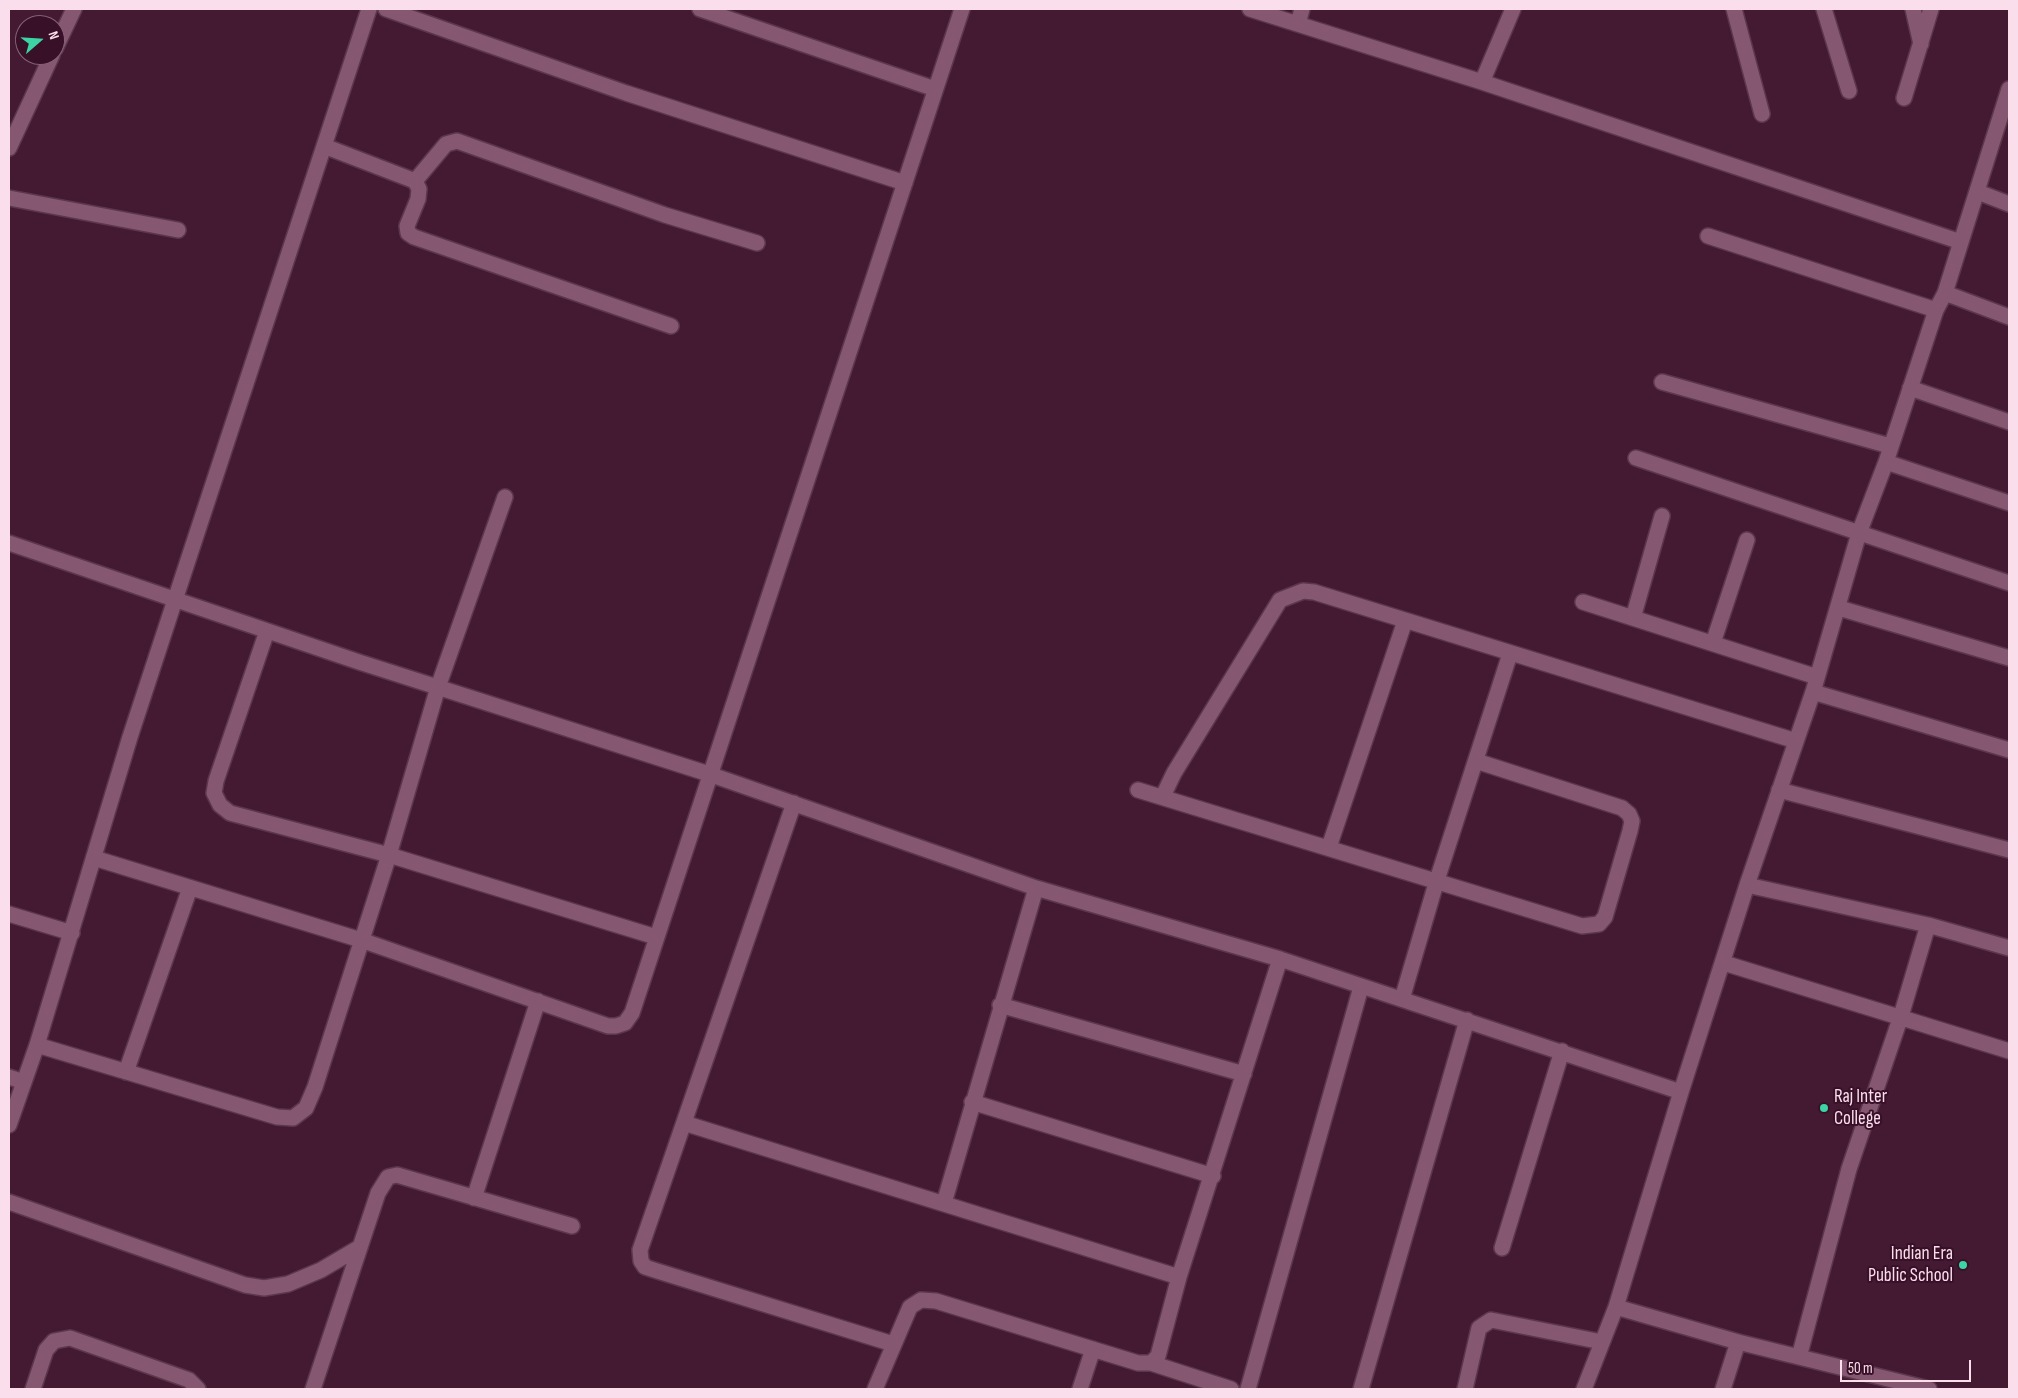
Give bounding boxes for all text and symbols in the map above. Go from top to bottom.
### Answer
north arrow [15,15,65,65]
text: N [44,29,63,42]
place label: Raj Inter College [1834,1086,1887,1130]
marker: Raj Inter College [1818,1102,1830,1114]
place label: Indian Era Public School [1868,1243,1953,1287]
marker: Indian Era Public School [1957,1259,1969,1271]
scale bar [1843,1350,1974,1382]
text: 50 m [1848,1359,1873,1378]

